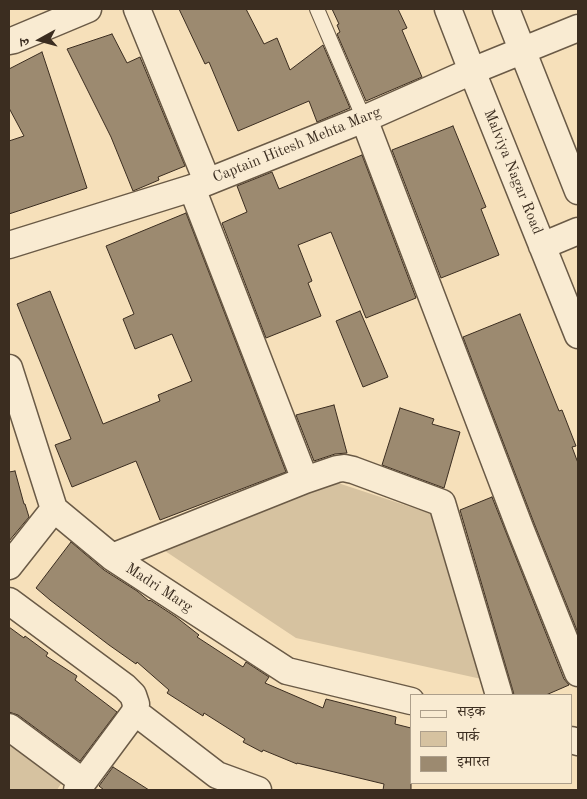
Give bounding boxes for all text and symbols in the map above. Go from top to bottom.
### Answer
north arrow [15,15,65,65]
text: उ [18,37,32,46]
street label: Captain Hitesh Mehta Marg [210,103,384,187]
street label: Malviya Nagar Road [480,107,546,237]
street label: Madri Marg [122,560,196,616]
legend [410,694,572,784]
text: सड़क [457,705,485,720]
text: पार्क [457,730,479,745]
text: इमारत [457,755,490,770]

